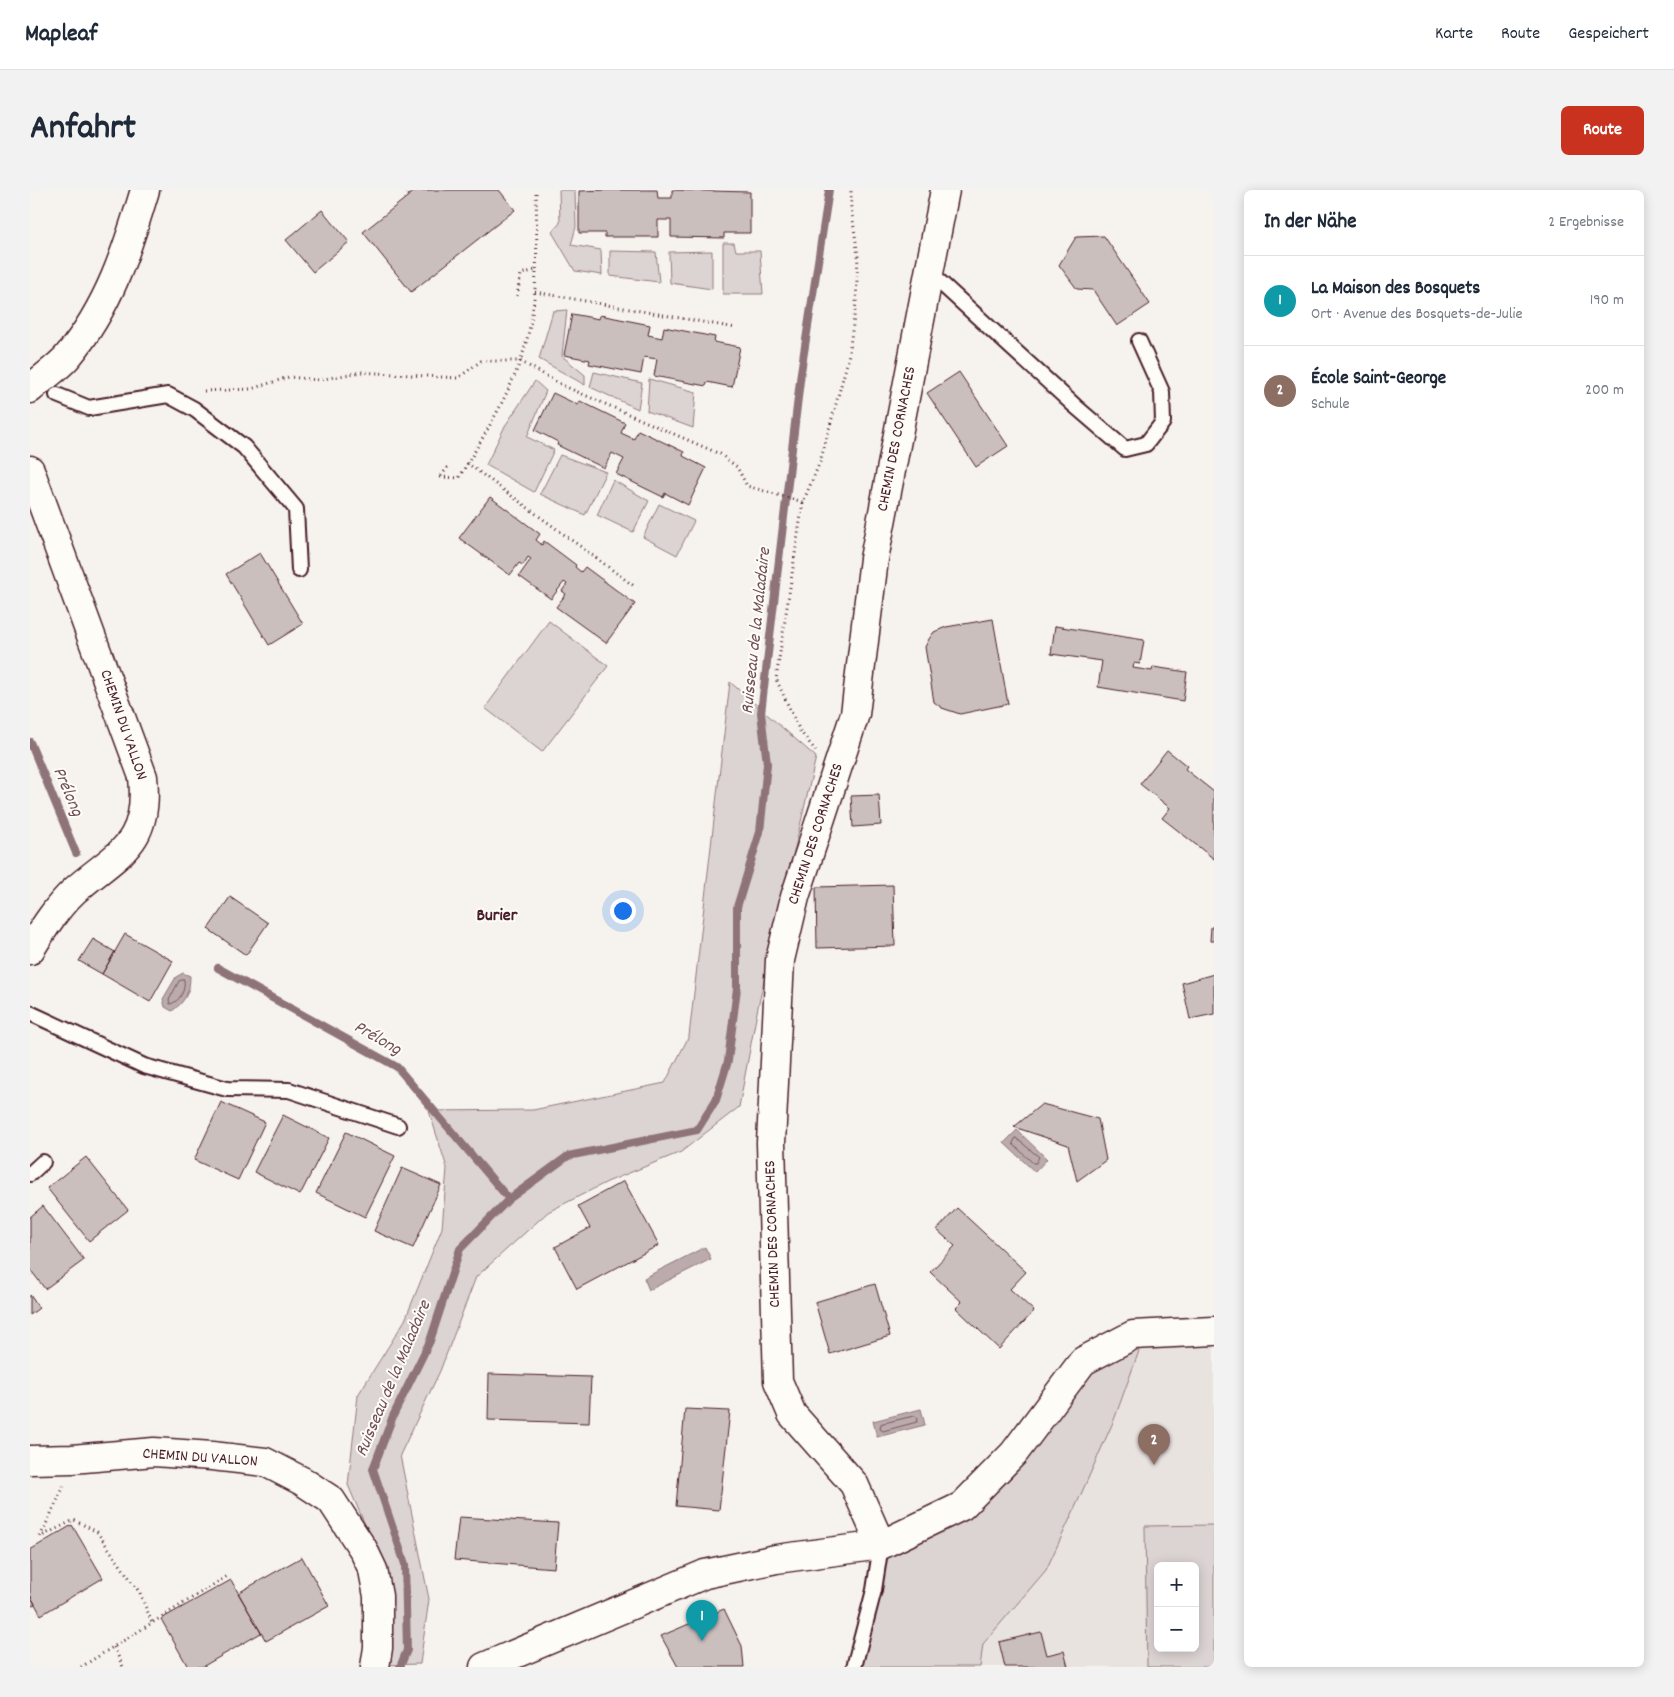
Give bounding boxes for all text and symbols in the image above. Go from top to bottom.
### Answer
text: Mapleaf [25,18,97,52]
text: Karte [1435,22,1473,47]
text: Route [1501,22,1540,47]
text: Gespeichert [1568,22,1649,47]
text: Anfahrt [30,105,136,155]
button: Route [1561,106,1644,155]
text: In der Nähe [1264,208,1356,238]
text: 2 Ergebnisse [1548,211,1624,234]
text: La Maison des Bosquets [1311,276,1480,303]
text: 1 [1278,289,1282,312]
text: 190 m [1590,289,1624,312]
text: Ort · Avenue des Bosquets-de-Julie [1311,303,1523,326]
street label: CHEMIN DES CORNACHES [872,364,922,514]
text: École Saint-George [1311,366,1446,393]
text: 2 [1277,379,1284,402]
text: 200 m [1585,379,1624,402]
text: Schule [1311,393,1350,416]
water label: Ruisseau de la Maladaire [736,546,778,715]
street label: CHEMIN DU VALLON [93,667,153,783]
street label: CHEMIN DES CORNACHES [782,760,850,908]
water label: Prélong [46,764,89,821]
your location [610,898,636,924]
district label: Burier [477,904,518,929]
water label: Prélong [349,1015,406,1063]
street label: CHEMIN DES CORNACHES [759,1160,787,1308]
water label: Ruisseau de la Maladaire [350,1296,439,1461]
pin: 2 [1138,1424,1170,1465]
street label: CHEMIN DU VALLON [142,1442,259,1474]
map controls [1154,1562,1199,1652]
button: + [1154,1562,1199,1607]
pin: 1 [686,1600,718,1641]
button: − [1154,1607,1199,1652]

